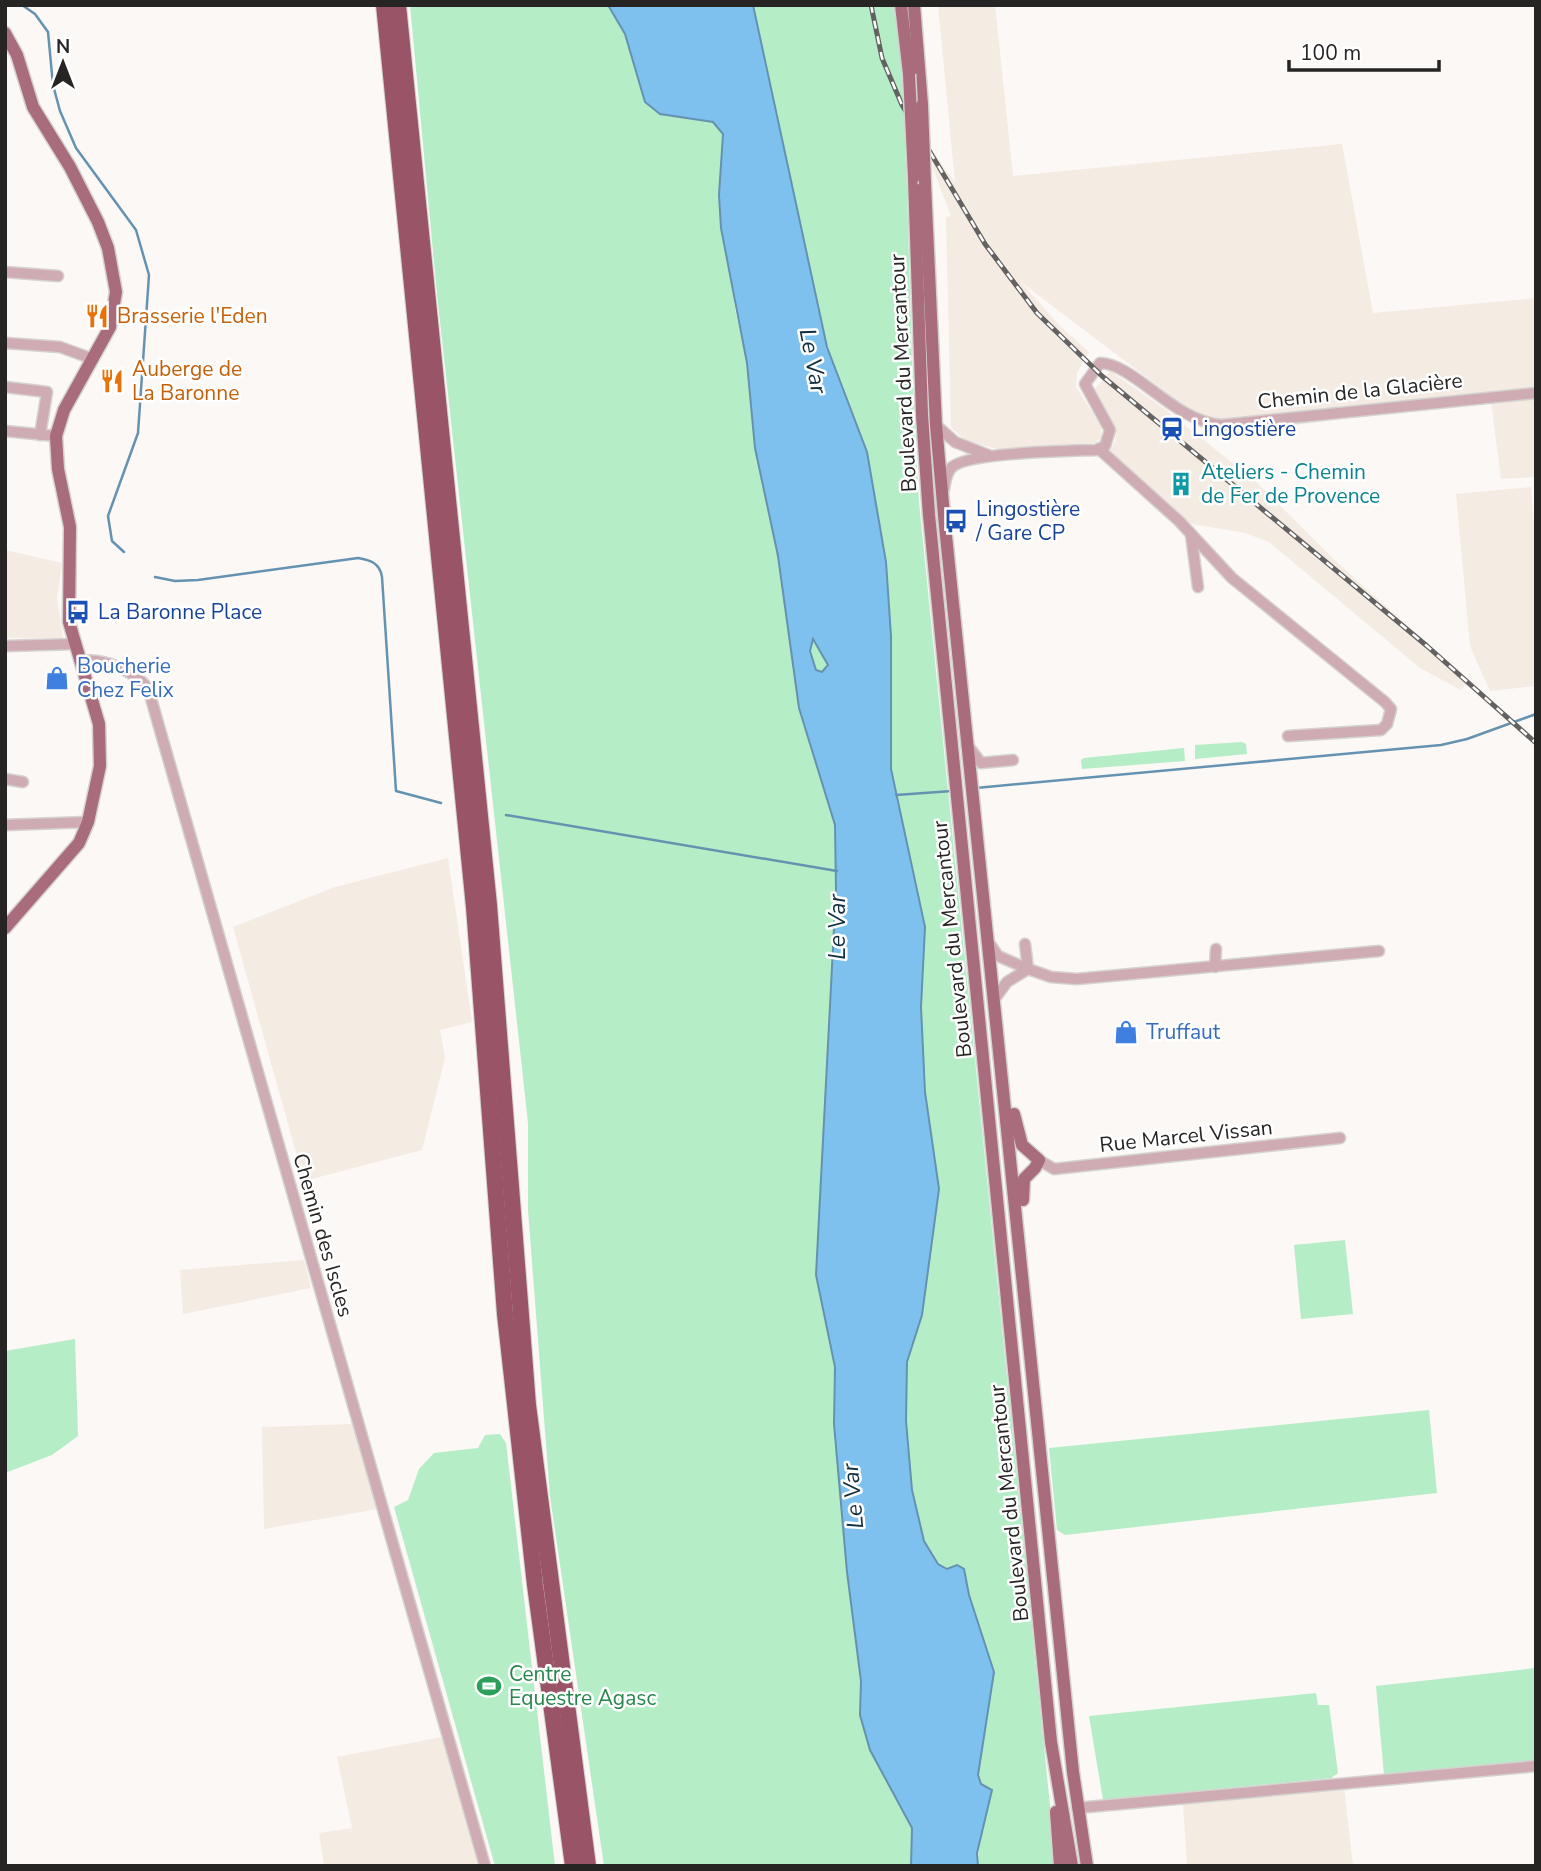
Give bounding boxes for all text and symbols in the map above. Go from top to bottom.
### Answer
north arrow [28,28,98,98]
scale bar [1289,28,1440,72]
text: N [56,34,70,60]
text: 100 m [1300,39,1361,67]
street label: Boulevard du Mercantour [883,253,923,493]
restaurant icon: Brasserie l'Eden [83,302,111,330]
place label: Brasserie l'Eden [117,302,268,330]
water label: Le Var [792,326,835,397]
place label: Auberge de La Baronne [132,355,242,407]
street label: Chemin de la Glacière [1256,366,1464,416]
restaurant icon: Auberge de La Baronne [98,367,126,395]
station icon: Lingostière [1158,415,1186,443]
place label: Lingostière [1192,415,1296,443]
place label: Ateliers - Chemin de Fer de Provence [1201,458,1380,510]
building icon: Ateliers - Chemin de Fer de Provence [1167,470,1195,498]
place label: Lingostière / Gare CP [975,495,1080,547]
bus stop icon: Lingostière / Gare CP [942,507,970,535]
bus stop icon: La Baronne Place [64,598,92,626]
place label: La Baronne Place [98,598,262,626]
place label: Boucherie Chez Felix [77,652,174,704]
shop icon: Boucherie Chez Felix [43,664,71,692]
street label: Boulevard du Mercantour [926,819,978,1059]
water label: Le Var [822,894,853,960]
shop icon: Truffaut [1112,1018,1140,1046]
place label: Truffaut [1146,1018,1221,1046]
street label: Rue Marcel Vissan [1098,1113,1274,1159]
street label: Chemin des Iscles [286,1150,360,1320]
street label: Boulevard du Mercantour [983,1383,1035,1623]
water label: Le Var [835,1461,871,1530]
place label: Centre Equestre Agasc [509,1660,656,1712]
sports icon: Centre Equestre Agasc [475,1672,503,1700]

